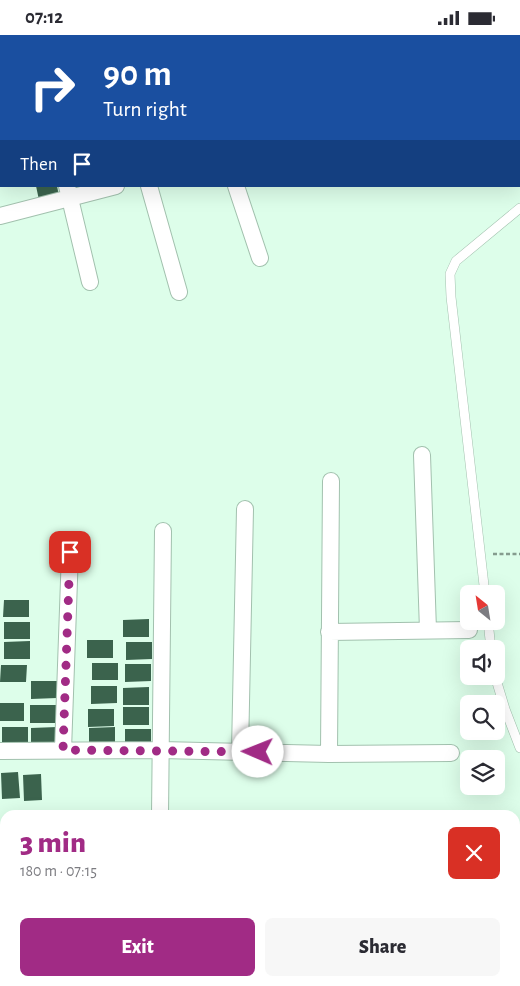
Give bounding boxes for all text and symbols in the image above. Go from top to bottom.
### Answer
text: 07:12 [25,8,63,27]
icon: right [20,55,85,120]
text: 90 m [103,57,172,92]
text: Turn right [103,98,187,120]
icon: arrive [68,150,96,178]
text: Then [20,155,58,174]
pin [49,531,91,573]
icon: arrive [56,538,84,566]
north arrow [460,585,505,630]
map controls [460,585,505,795]
button: sound [460,640,505,685]
button: search [460,695,505,740]
position arrow [231,725,283,777]
button: layers [460,750,505,795]
button: close [448,827,500,879]
text: 3 min [20,828,86,858]
text: 180 m · 07:15 [20,863,97,879]
button: Exit [20,918,255,976]
button: Share [265,918,500,976]

